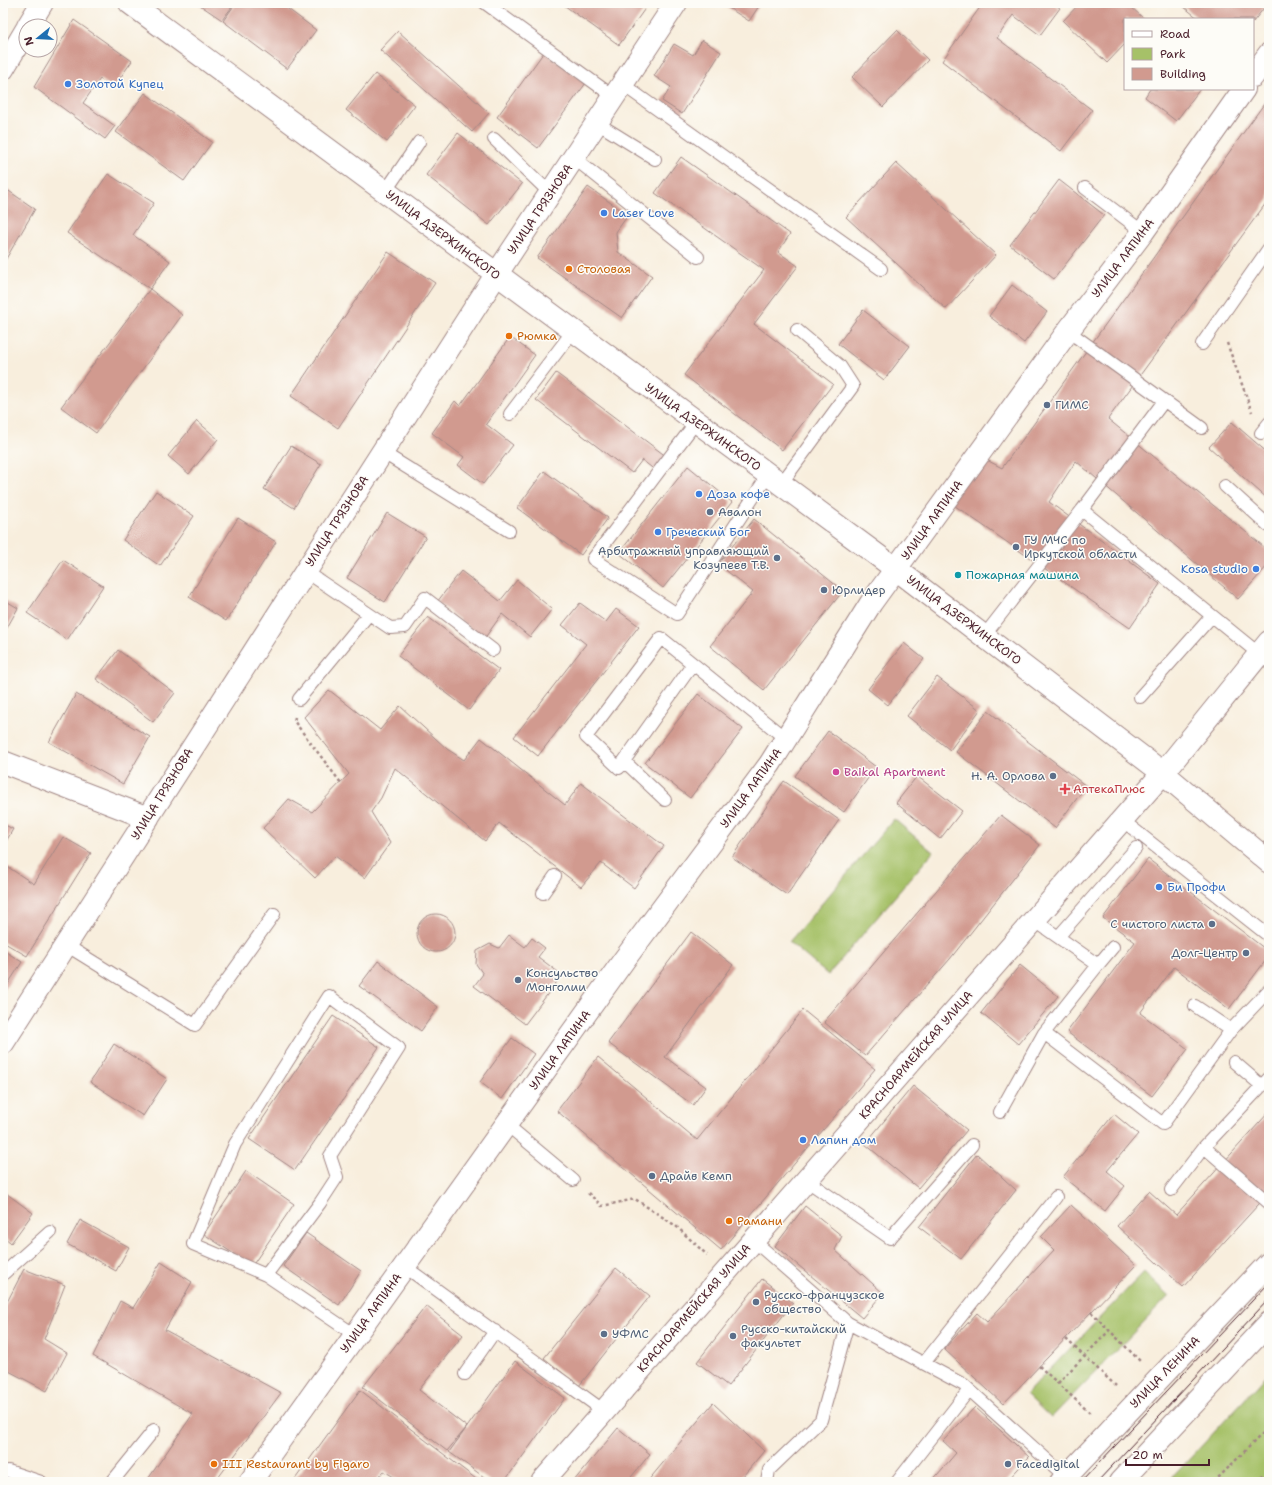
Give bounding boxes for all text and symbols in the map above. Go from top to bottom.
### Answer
north arrow [18,18,58,58]
legend [1124,18,1254,90]
text: Road [1160,26,1191,42]
text: N [20,34,37,47]
text: Park [1160,46,1186,62]
text: Building [1160,66,1206,82]
place label: Золотой Купец [76,76,164,92]
marker: Золотой Купец [63,79,73,89]
street label: УЛИЦА ГРЯЗНОВА [504,161,576,257]
street label: УЛИЦА ДЗЕРЖИНСКОГО [382,187,504,283]
place label: Laser Love [612,205,675,221]
marker: Laser Love [599,208,609,218]
street label: УЛИЦА ЛАПИНА [1088,215,1158,301]
place label: Столовая [577,261,631,277]
marker: Столовая [564,264,574,274]
place label: Рюмка [517,328,557,344]
marker: Рюмка [504,331,514,341]
street label: УЛИЦА ДЗЕРЖИНСКОГО [642,379,764,475]
place label: ГИМС [1055,397,1089,413]
marker: ГИМС [1042,400,1052,410]
street label: УЛИЦА ГРЯЗНОВА [302,472,373,570]
street label: УЛИЦА ЛАПИНА [898,477,967,563]
place label: Доза кофе [707,486,770,502]
marker: Доза кофе [694,489,704,499]
place label: Авалон [718,504,762,520]
marker: Авалон [705,507,715,517]
place label: Греческий Бог [666,524,750,540]
marker: Греческий Бог [653,527,663,537]
place label: ГУ МЧС по Иркутской области [1024,532,1137,562]
marker: ГУ МЧС по Иркутской области [1011,542,1021,552]
place label: Арбитражный управляющий Козупеев Т.В. [598,543,769,573]
marker: Арбитражный управляющий Козупеев Т.В. [772,553,782,563]
place label: Kosa studio [1181,561,1248,577]
marker: Kosa studio [1251,564,1261,574]
place label: Пожарная машина [966,567,1079,583]
marker: Пожарная машина [953,570,963,580]
street label: УЛИЦА ДЗЕРЖИНСКОГО [903,572,1025,668]
place label: Юрлидер [832,582,886,598]
marker: Юрлидер [819,585,829,595]
street label: УЛИЦА ГРЯЗНОВА [127,745,197,843]
street label: УЛИЦА ЛАПИНА [717,745,786,831]
place label: Baikal Apartment [844,764,946,780]
marker: Baikal Apartment [831,767,841,777]
place label: Н. А. Орлова [971,768,1046,784]
marker: Н. А. Орлова [1048,771,1058,781]
place label: АптекаПлюс [1073,781,1145,797]
marker: АптекаПлюс [1060,784,1070,794]
place label: Би Профи [1167,879,1226,895]
marker: Би Профи [1154,882,1164,892]
place label: С чистого листа [1110,916,1205,932]
marker: С чистого листа [1207,919,1217,929]
place label: Долг-Центр [1171,945,1238,961]
marker: Долг-Центр [1241,948,1251,958]
place label: Консульство Монголии [526,965,598,995]
marker: Консульство Монголии [513,975,523,985]
street label: КРАСНОАРМЕЙСКАЯ УЛИЦА [856,987,977,1123]
street label: УЛИЦА ЛАПИНА [526,1007,595,1093]
place label: Лапин дом [811,1132,876,1148]
marker: Лапин дом [798,1135,808,1145]
place label: Драйв Кемп [660,1168,732,1184]
marker: Драйв Кемп [647,1171,657,1181]
place label: Рамани [737,1213,783,1229]
marker: Рамани [724,1216,734,1226]
street label: КРАСНОАРМЕЙСКАЯ УЛИЦА [634,1240,755,1376]
street label: УЛИЦА ЛАПИНА [337,1270,406,1356]
place label: Русско-французское общество [764,1287,885,1317]
marker: Русско-французское общество [751,1297,761,1307]
place label: Русско-китайский факультет [741,1321,847,1351]
place label: УФМС [612,1326,649,1342]
marker: УФМС [599,1329,609,1339]
marker: Русско-китайский факультет [728,1331,738,1341]
street label: УЛИЦА ЛЕНИНА [1126,1332,1204,1411]
scale bar [1126,1441,1209,1467]
text: 20 m [1132,1447,1163,1463]
place label: III Restaurant by Figaro [222,1456,369,1472]
place label: Facedigital [1016,1456,1080,1472]
marker: III Restaurant by Figaro [209,1459,219,1469]
marker: Facedigital [1003,1459,1013,1469]

